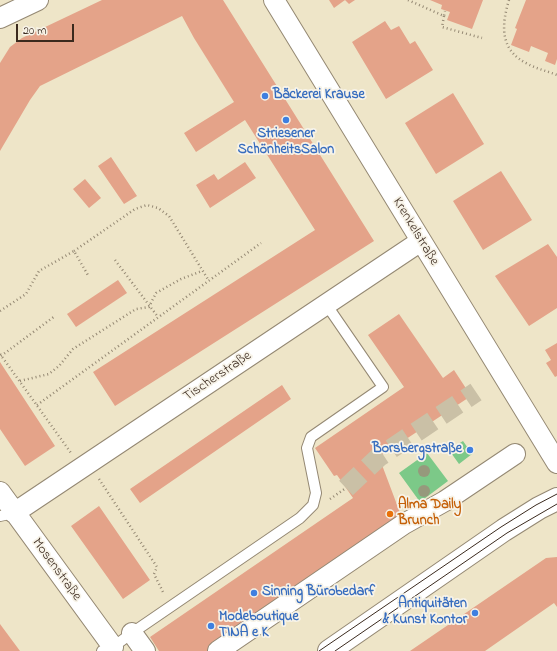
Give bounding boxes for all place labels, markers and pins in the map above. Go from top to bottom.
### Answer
place label: Bäckerei Krause [273,88,365,104]
marker: Bäckerei Krause [260,91,270,101]
marker: Striesener SchönheitsSalon [281,115,291,125]
place label: Striesener SchönheitsSalon [238,127,334,160]
place label: Borsbergstraße [372,442,462,458]
marker: Borsbergstraße [465,445,475,455]
place label: Alma Daily Brunch [398,498,461,530]
marker: Alma Daily Brunch [385,509,395,519]
place label: Sinning Bürobedarf [262,585,375,601]
marker: Sinning Bürobedarf [249,588,259,598]
place label: Antiquitäten & Kunst Kontor [383,597,467,630]
marker: Antiquitäten & Kunst Kontor [470,608,480,618]
place label: Modeboutique TINA e K [219,610,299,642]
marker: Modeboutique TINA e K [206,621,216,631]

